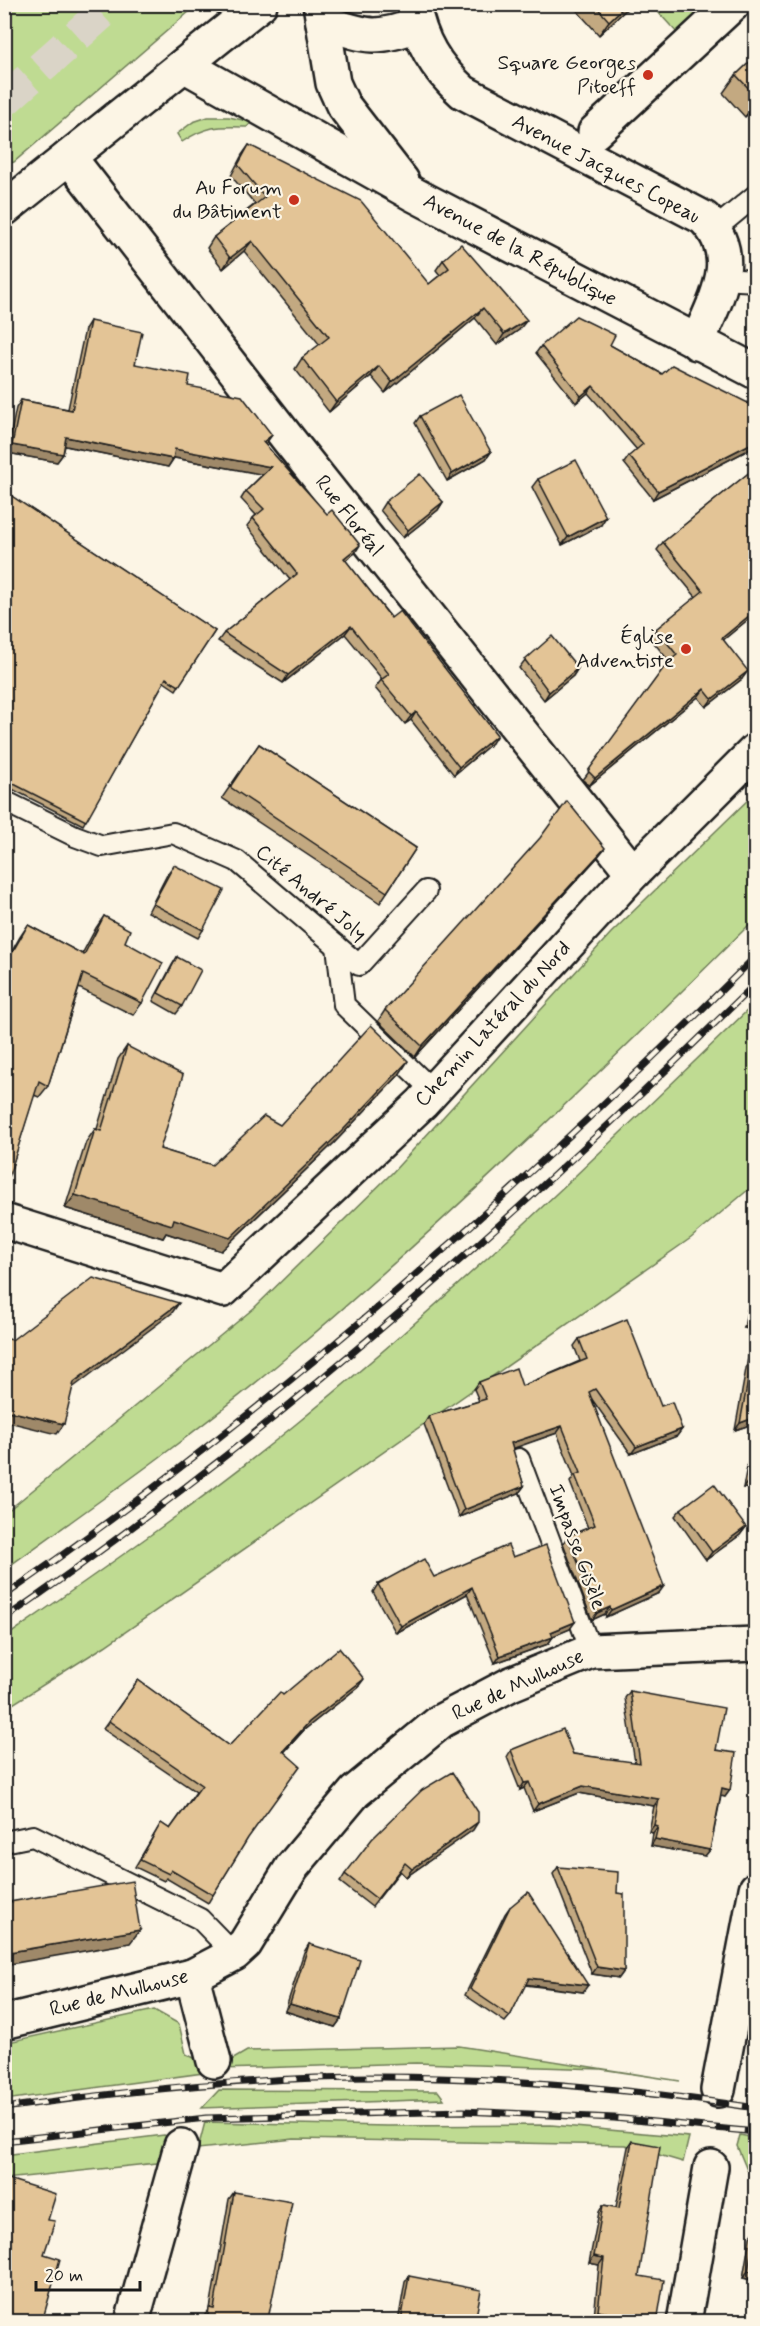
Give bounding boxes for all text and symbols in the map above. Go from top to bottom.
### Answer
place label: Square Georges Pitoeff [498,49,636,101]
marker: Square Georges Pitoeff [641,68,655,82]
street label: Avenue Jacques Copeau [507,107,705,231]
place label: Au Forum du Bâtiment [172,174,282,226]
street label: Avenue de la République [418,187,622,313]
marker: Au Forum du Bâtiment [287,193,301,207]
street label: Rue Floréal [308,469,390,563]
place label: Église Adventiste [576,623,674,675]
marker: Église Adventiste [679,642,693,656]
street label: Cité André Joly [249,838,373,948]
street label: Chemin Latéral du Nord [409,935,577,1113]
street label: Impasse Gisèle [541,1481,613,1613]
street label: Rue de Mulhouse [448,1642,588,1728]
street label: Rue de Mulhouse [47,1962,191,2024]
scale bar [36,2254,140,2292]
text: 20 m [45,2264,83,2288]

